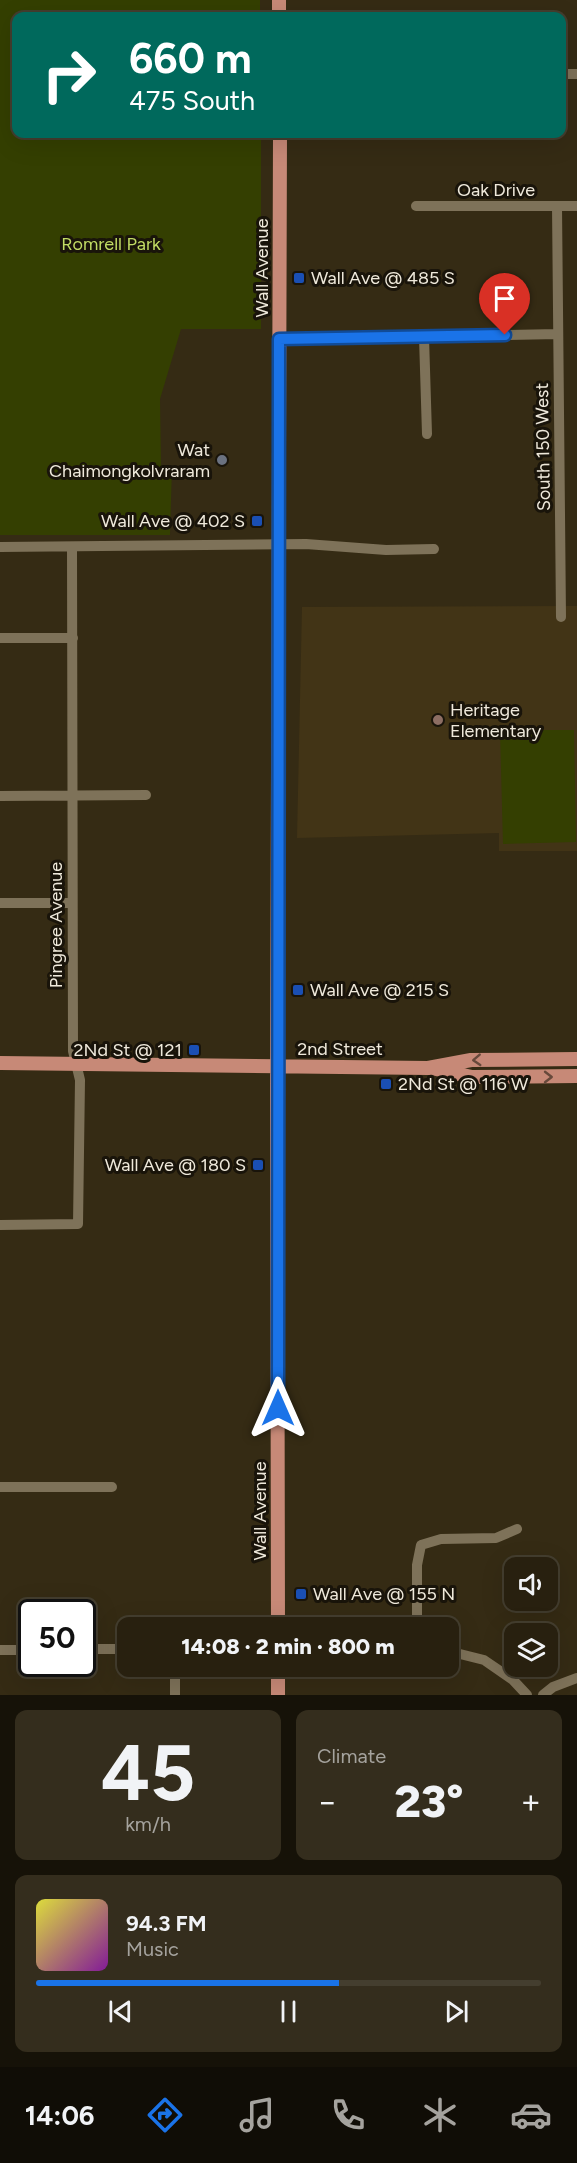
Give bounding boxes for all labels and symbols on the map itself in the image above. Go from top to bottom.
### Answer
street label: Oak Drive [457,179,535,201]
street label: Wall Avenue [251,218,273,317]
park label: Romrell Park [61,233,161,255]
place label: Wall Ave @ 485 S [311,267,455,289]
marker: Wall Ave @ 485 S [292,271,306,285]
pin [479,273,530,335]
street label: South 150 West [531,383,555,511]
place label: Wat Chaimongkolvraram [49,439,210,482]
marker: Wat Chaimongkolvraram [215,453,229,467]
place label: Wall Ave @ 402 S [101,510,245,532]
marker: Wall Ave @ 402 S [250,514,264,528]
place label: Heritage Elementary [450,699,542,742]
marker: Heritage Elementary [431,713,445,727]
street label: Pingree Avenue [45,862,67,988]
place label: Wall Ave @ 215 S [310,979,449,1001]
marker: Wall Ave @ 215 S [291,983,305,997]
street label: 2nd Street [297,1038,383,1060]
place label: 2Nd St @ 121 [74,1039,182,1061]
marker: 2Nd St @ 121 [187,1043,201,1057]
one-way arrow [472,1054,481,1066]
one-way arrow [544,1071,553,1083]
place label: 2Nd St @ 116 W [398,1073,529,1095]
marker: 2Nd St @ 116 W [379,1077,393,1091]
place label: Wall Ave @ 180 S [105,1154,246,1176]
marker: Wall Ave @ 180 S [251,1158,265,1172]
position arrow [246,1376,310,1440]
street label: Wall Avenue [249,1461,271,1560]
place label: Wall Ave @ 155 N [313,1583,455,1605]
marker: Wall Ave @ 155 N [294,1587,308,1601]
speed limit sign: 50 [18,1599,96,1677]

